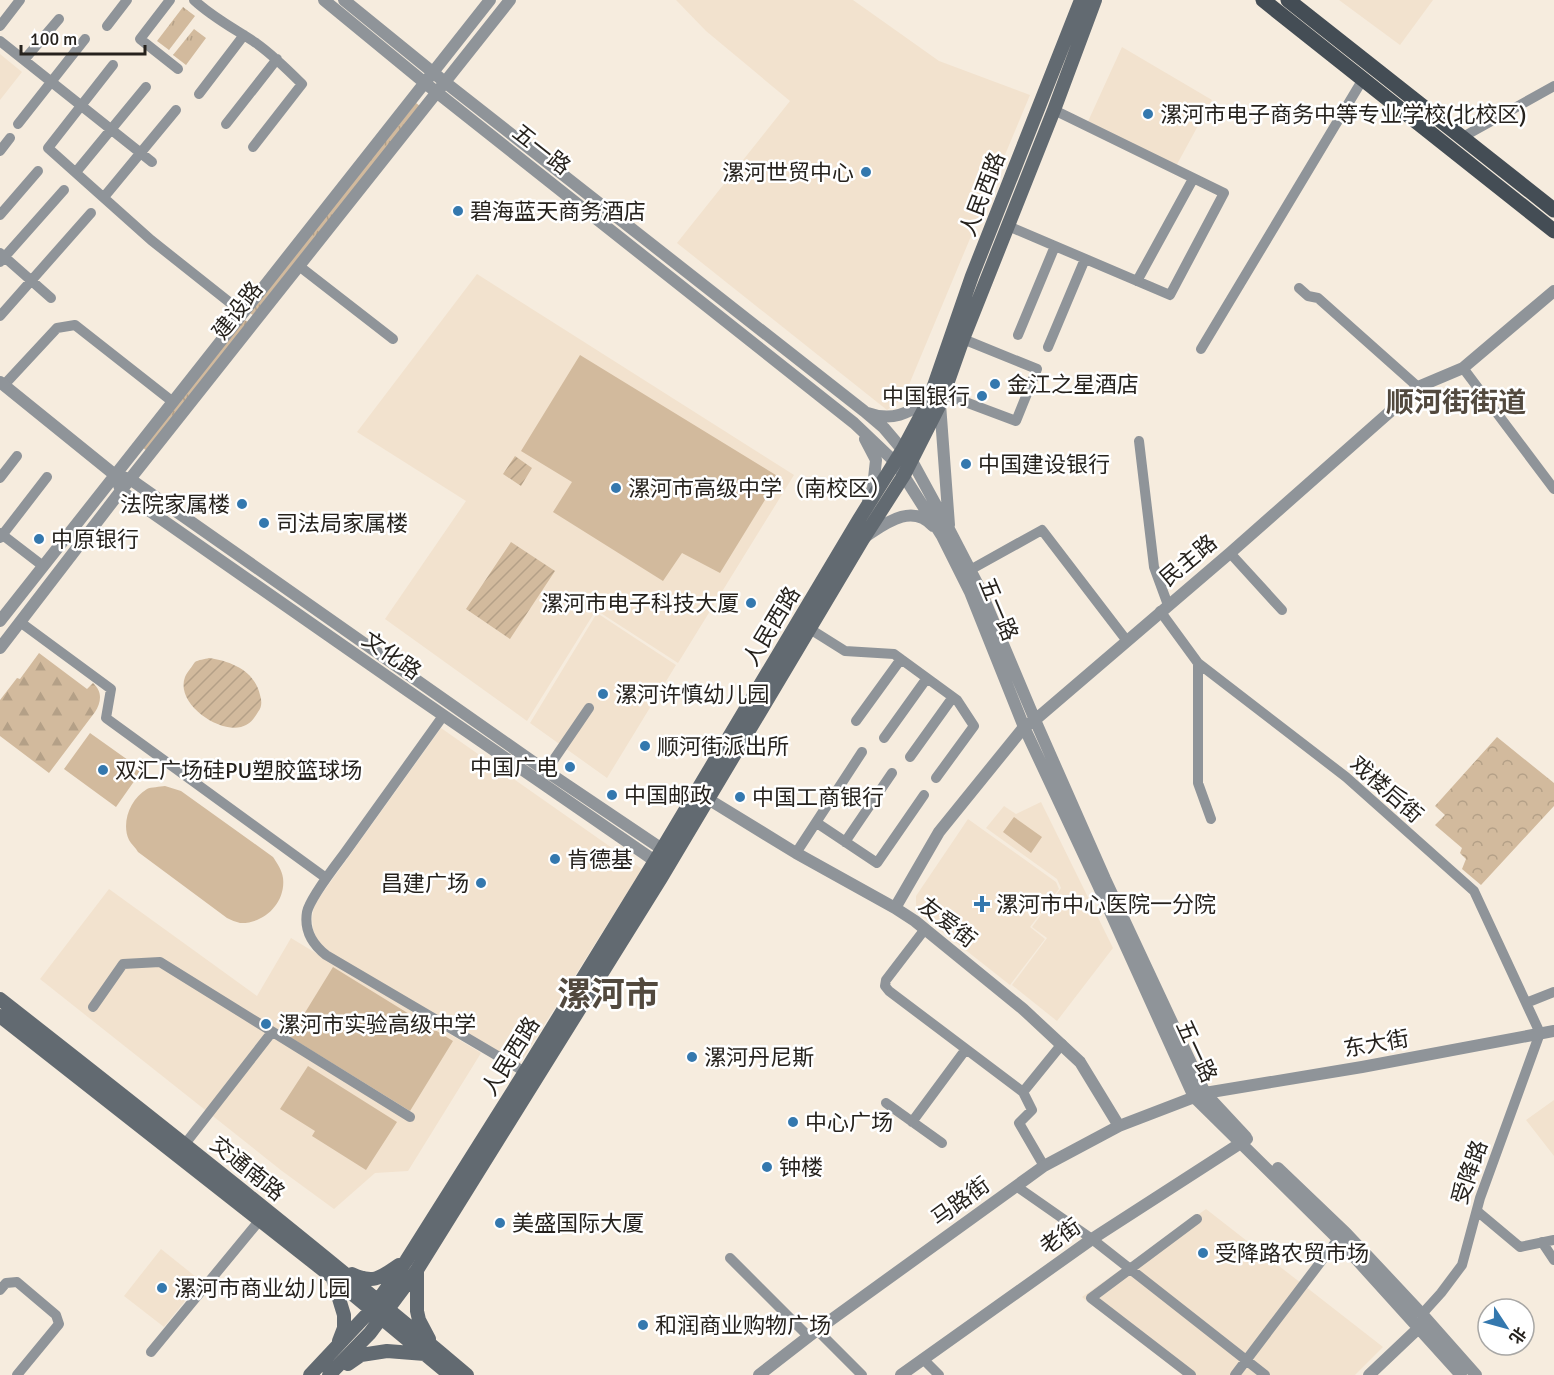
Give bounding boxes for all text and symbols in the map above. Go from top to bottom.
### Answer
scale bar [21,18,146,56]
text: 100 m [30,28,77,50]
place label: 漯河市电子商务中等专业学校(北校区) [1160,101,1527,128]
marker: 漯河市电子商务中等专业学校(北校区) [1141,107,1155,121]
street label: 五一路 [507,118,576,180]
street label: 人民西路 [954,148,1011,240]
place label: 漯河世贸中心 [722,159,854,186]
marker: 漯河世贸中心 [859,165,873,179]
place label: 碧海蓝天商务酒店 [470,198,646,225]
marker: 碧海蓝天商务酒店 [451,204,465,218]
street label: 建设路 [206,276,268,345]
place label: 金江之星酒店 [1007,371,1139,398]
marker: 金江之星酒店 [988,377,1002,391]
place label: 中国银行 [882,383,970,410]
district label: 顺河街街道 [1386,386,1526,420]
marker: 中国银行 [975,389,989,403]
place label: 中国建设银行 [978,451,1110,478]
marker: 中国建设银行 [959,457,973,471]
place label: 漯河市高级中学（南校区） [628,475,892,502]
marker: 漯河市高级中学（南校区） [609,481,623,495]
place label: 法院家属楼 [120,491,230,518]
marker: 法院家属楼 [235,497,249,511]
place label: 司法局家属楼 [276,510,408,537]
marker: 司法局家属楼 [257,516,271,530]
place label: 中原银行 [51,526,139,553]
street label: 民主路 [1154,529,1222,592]
marker: 中原银行 [32,532,46,546]
street label: 五一路 [973,574,1024,645]
street label: 人民西路 [737,582,806,671]
place label: 漯河市电子科技大厦 [541,590,739,617]
marker: 漯河市电子科技大厦 [744,596,758,610]
street label: 文化路 [357,625,426,685]
place label: 漯河许慎幼儿园 [615,681,769,708]
marker: 漯河许慎幼儿园 [596,687,610,701]
place label: 顺河街派出所 [657,733,789,760]
marker: 顺河街派出所 [638,739,652,753]
street label: 戏楼后街 [1345,750,1429,828]
place label: 中国广电 [470,754,558,781]
place label: 双汇广场硅PU塑胶篮球场 [115,757,362,784]
marker: 中国广电 [563,760,577,774]
marker: 双汇广场硅PU塑胶篮球场 [96,763,110,777]
place label: 中国邮政 [624,782,712,809]
place label: 中国工商银行 [752,784,884,811]
marker: 中国邮政 [605,788,619,802]
marker: 中国工商银行 [733,790,747,804]
place label: 肯德基 [567,846,633,873]
marker: 肯德基 [548,852,562,866]
place label: 昌建广场 [381,870,469,897]
marker: 昌建广场 [474,876,488,890]
street label: 友爱街 [913,891,982,953]
place label: 漯河市中心医院一分院 [996,891,1216,918]
marker: 漯河市中心医院一分院 [973,895,991,913]
district label: 漯河市 [557,974,659,1016]
place label: 漯河市实验高级中学 [278,1011,476,1038]
street label: 人民西路 [476,1012,545,1101]
street label: 五一路 [1170,1016,1223,1087]
marker: 漯河市实验高级中学 [259,1017,273,1031]
street label: 东大街 [1341,1024,1411,1063]
place label: 漯河丹尼斯 [704,1044,814,1071]
marker: 漯河丹尼斯 [685,1050,699,1064]
place label: 中心广场 [805,1109,893,1136]
marker: 中心广场 [786,1115,800,1129]
street label: 交通南路 [205,1130,290,1207]
street label: 受降路 [1446,1137,1493,1208]
place label: 钟楼 [779,1154,823,1181]
marker: 钟楼 [760,1160,774,1174]
street label: 马路街 [926,1171,995,1232]
place label: 美盛国际大厦 [512,1210,644,1237]
street label: 老街 [1035,1213,1086,1260]
marker: 美盛国际大厦 [493,1216,507,1230]
place label: 受降路农贸市场 [1215,1240,1369,1267]
marker: 受降路农贸市场 [1196,1246,1210,1260]
place label: 漯河市商业幼儿园 [174,1275,350,1302]
marker: 漯河市商业幼儿园 [155,1281,169,1295]
north arrow [1476,1297,1536,1357]
place label: 和润商业购物广场 [655,1312,831,1339]
marker: 和润商业购物广场 [636,1318,650,1332]
text: 北 [1505,1323,1530,1348]

